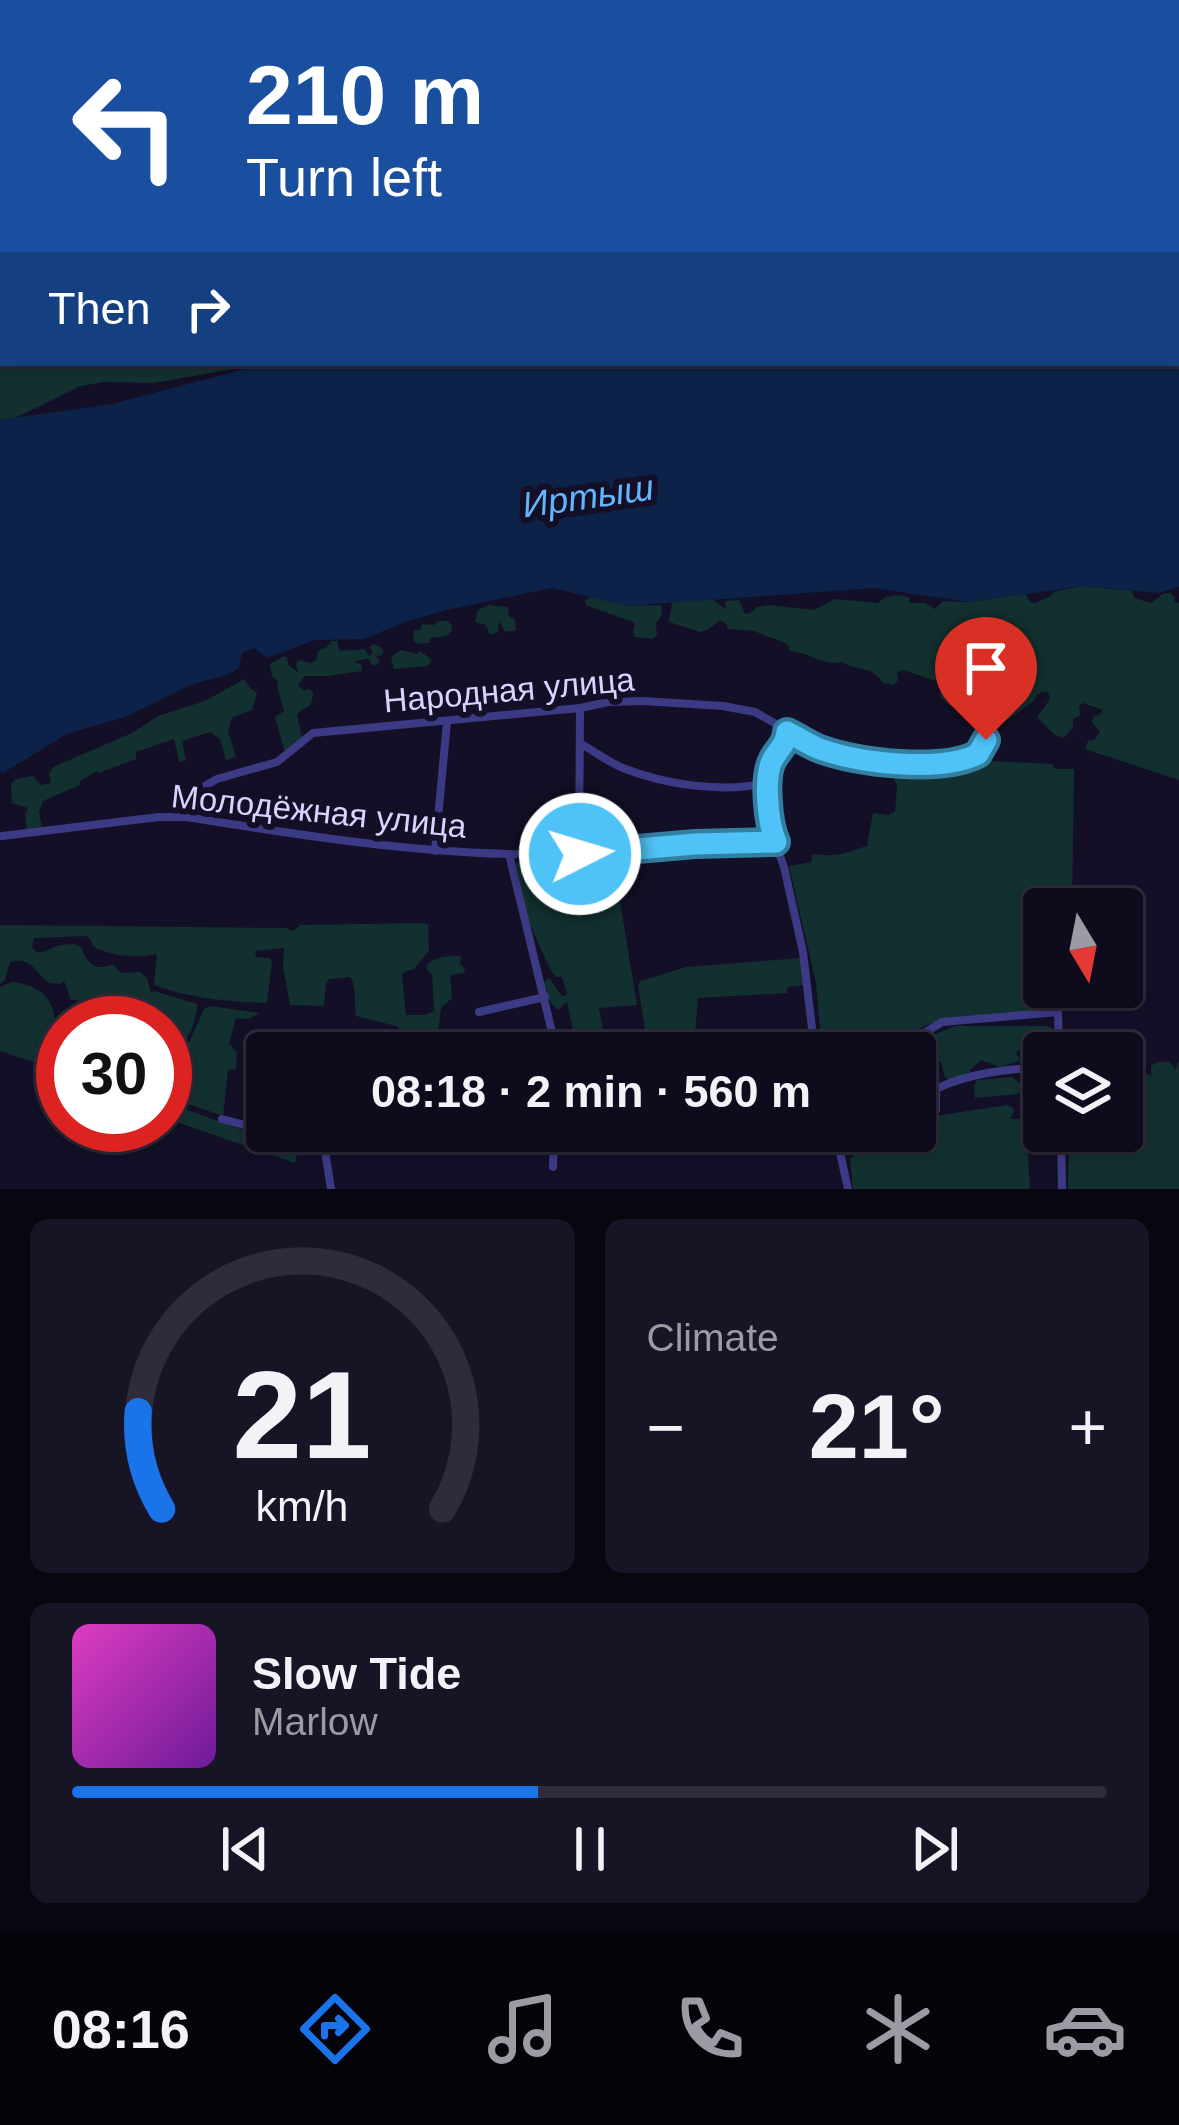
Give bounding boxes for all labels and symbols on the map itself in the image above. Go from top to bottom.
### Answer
water label: Иртыш [520,466,656,525]
pin [935,617,1037,740]
street label: Народная улица [382,661,637,719]
street label: Молодёжная улица [169,777,469,845]
position arrow [517,791,643,917]
north arrow [1023,888,1143,1008]
speed limit sign: 30 [36,996,192,1152]

